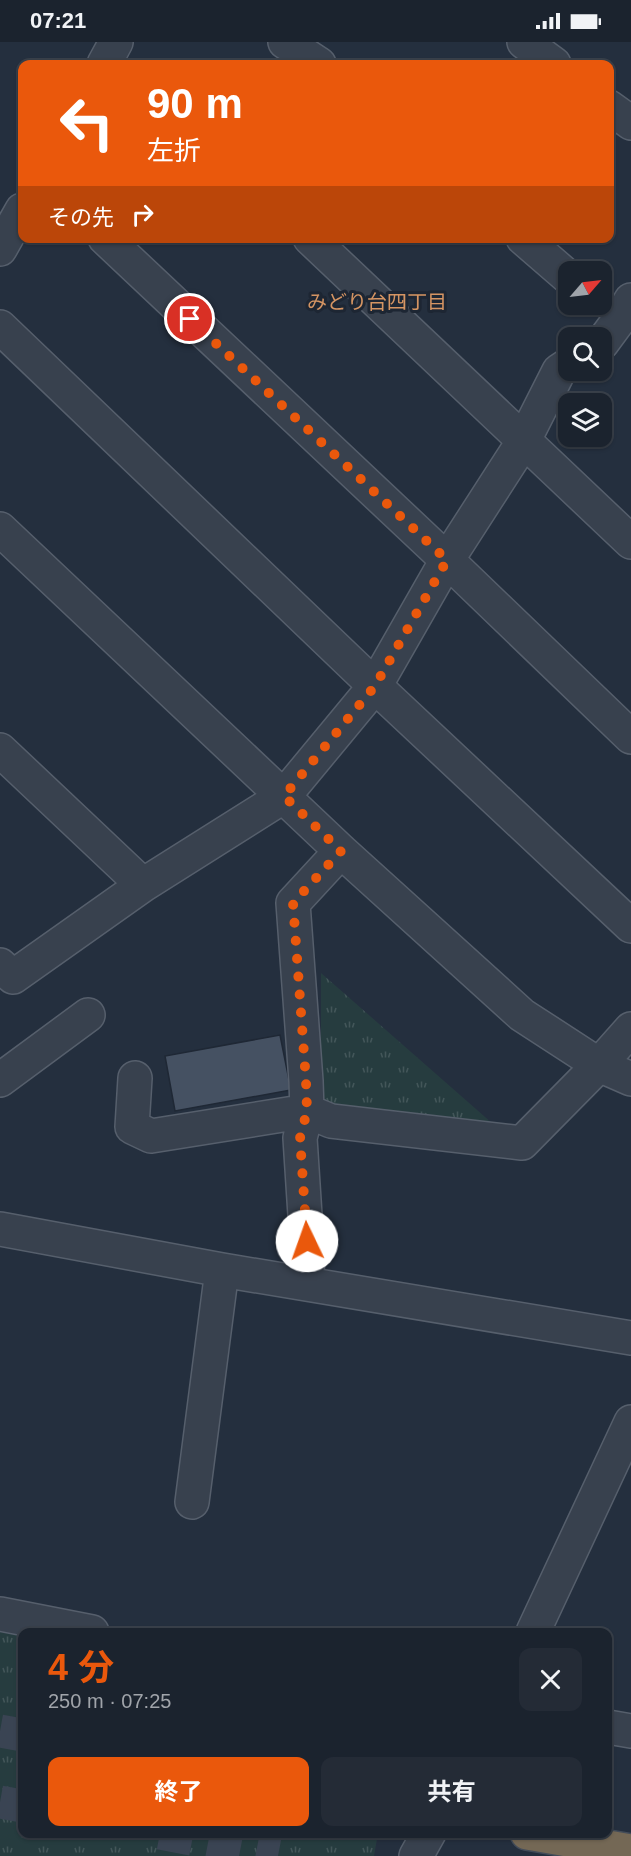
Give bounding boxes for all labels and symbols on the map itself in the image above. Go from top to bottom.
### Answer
north arrow [558,261,612,315]
district label: みどり台四丁目 [307,291,447,313]
pin [164,293,215,344]
position arrow [275,1209,339,1273]

